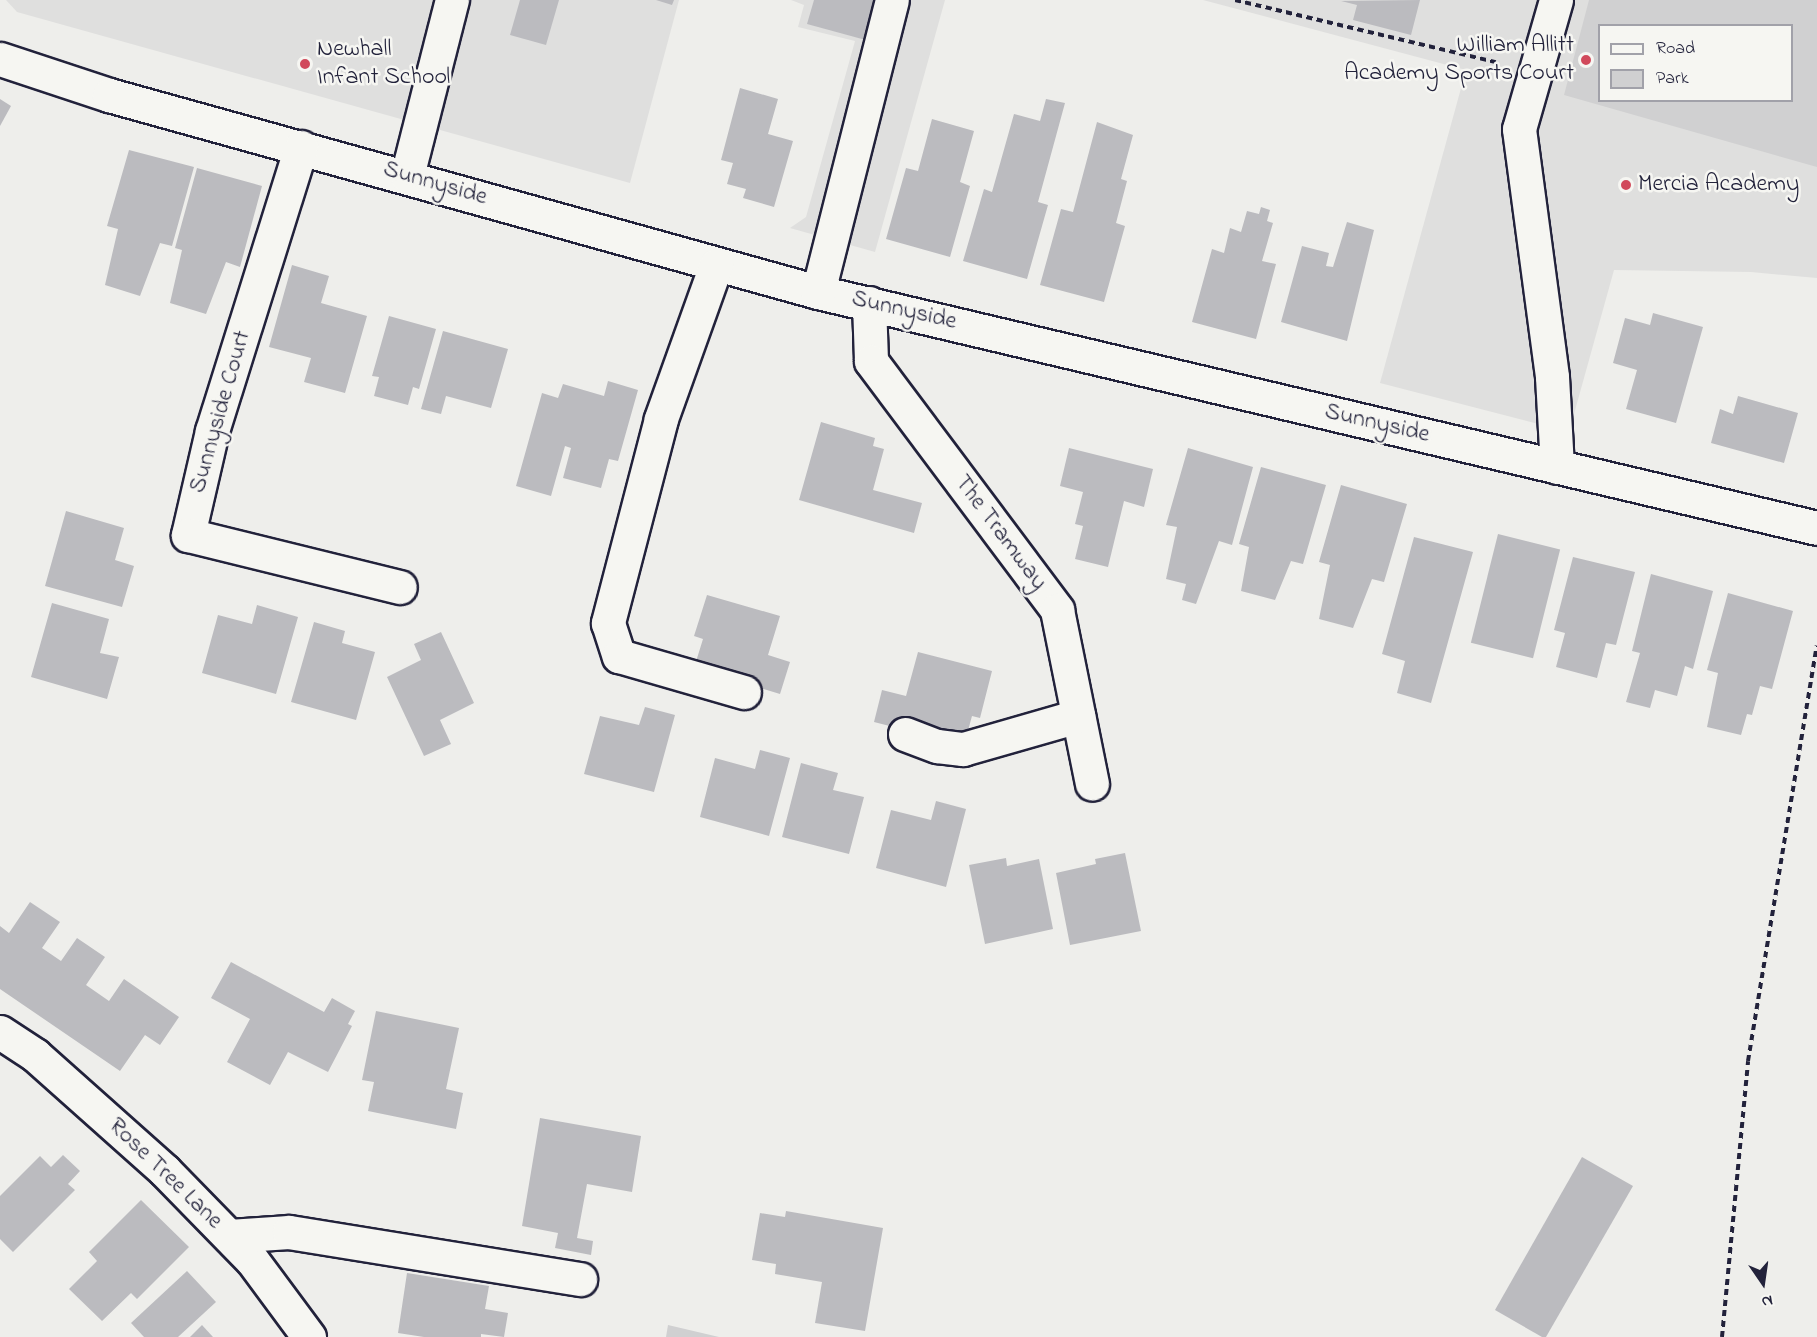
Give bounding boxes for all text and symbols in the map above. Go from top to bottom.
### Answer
legend [1598,24,1793,102]
place label: William Allitt Academy Sports Court [1344,32,1574,88]
place label: Newhall Infant School [317,36,450,92]
text: Road [1656,36,1695,62]
marker: William Allitt Academy Sports Court [1579,53,1593,67]
marker: Newhall Infant School [298,57,312,71]
text: Park [1656,66,1689,92]
street label: Sunnyside [380,155,490,213]
place label: Mercia Academy [1638,171,1799,199]
marker: Mercia Academy [1619,178,1633,192]
street label: Sunnyside [849,285,959,337]
street label: Sunnyside Court [184,327,258,497]
street label: Sunnyside [1322,398,1432,450]
street label: The Tramway [947,470,1053,596]
street label: Rose Tree Lane [102,1112,228,1236]
north arrow [1733,1253,1793,1313]
text: N [1759,1288,1775,1313]

